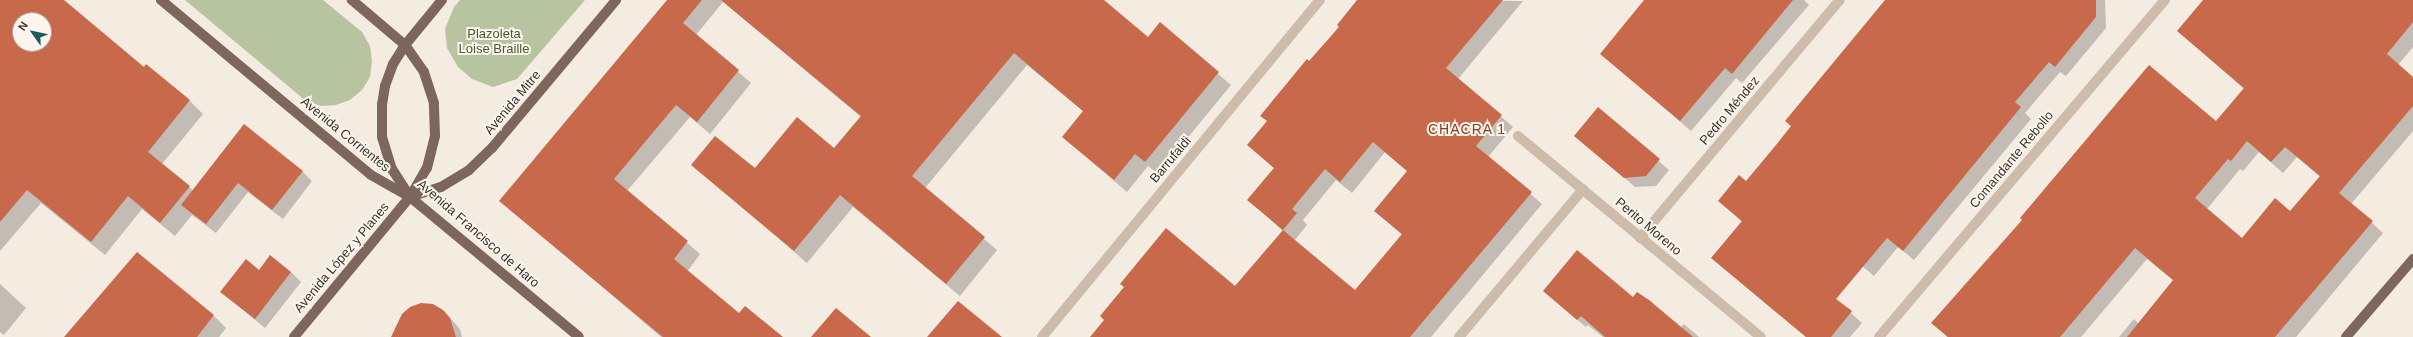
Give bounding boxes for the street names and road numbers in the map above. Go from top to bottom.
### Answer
street label: Avenida Mitre [482,68,544,138]
street label: Pedro Méndez [1697,74,1763,148]
street label: Avenida Corrientes [297,94,393,176]
street label: Comandante Rebollo [1967,108,2057,212]
street label: Barrufaldi [1147,134,1195,186]
street label: Avenida Francisco de Haro [414,177,542,291]
street label: Perito Moreno [1612,195,1684,259]
street label: Avenida López y Planes [291,200,393,316]

